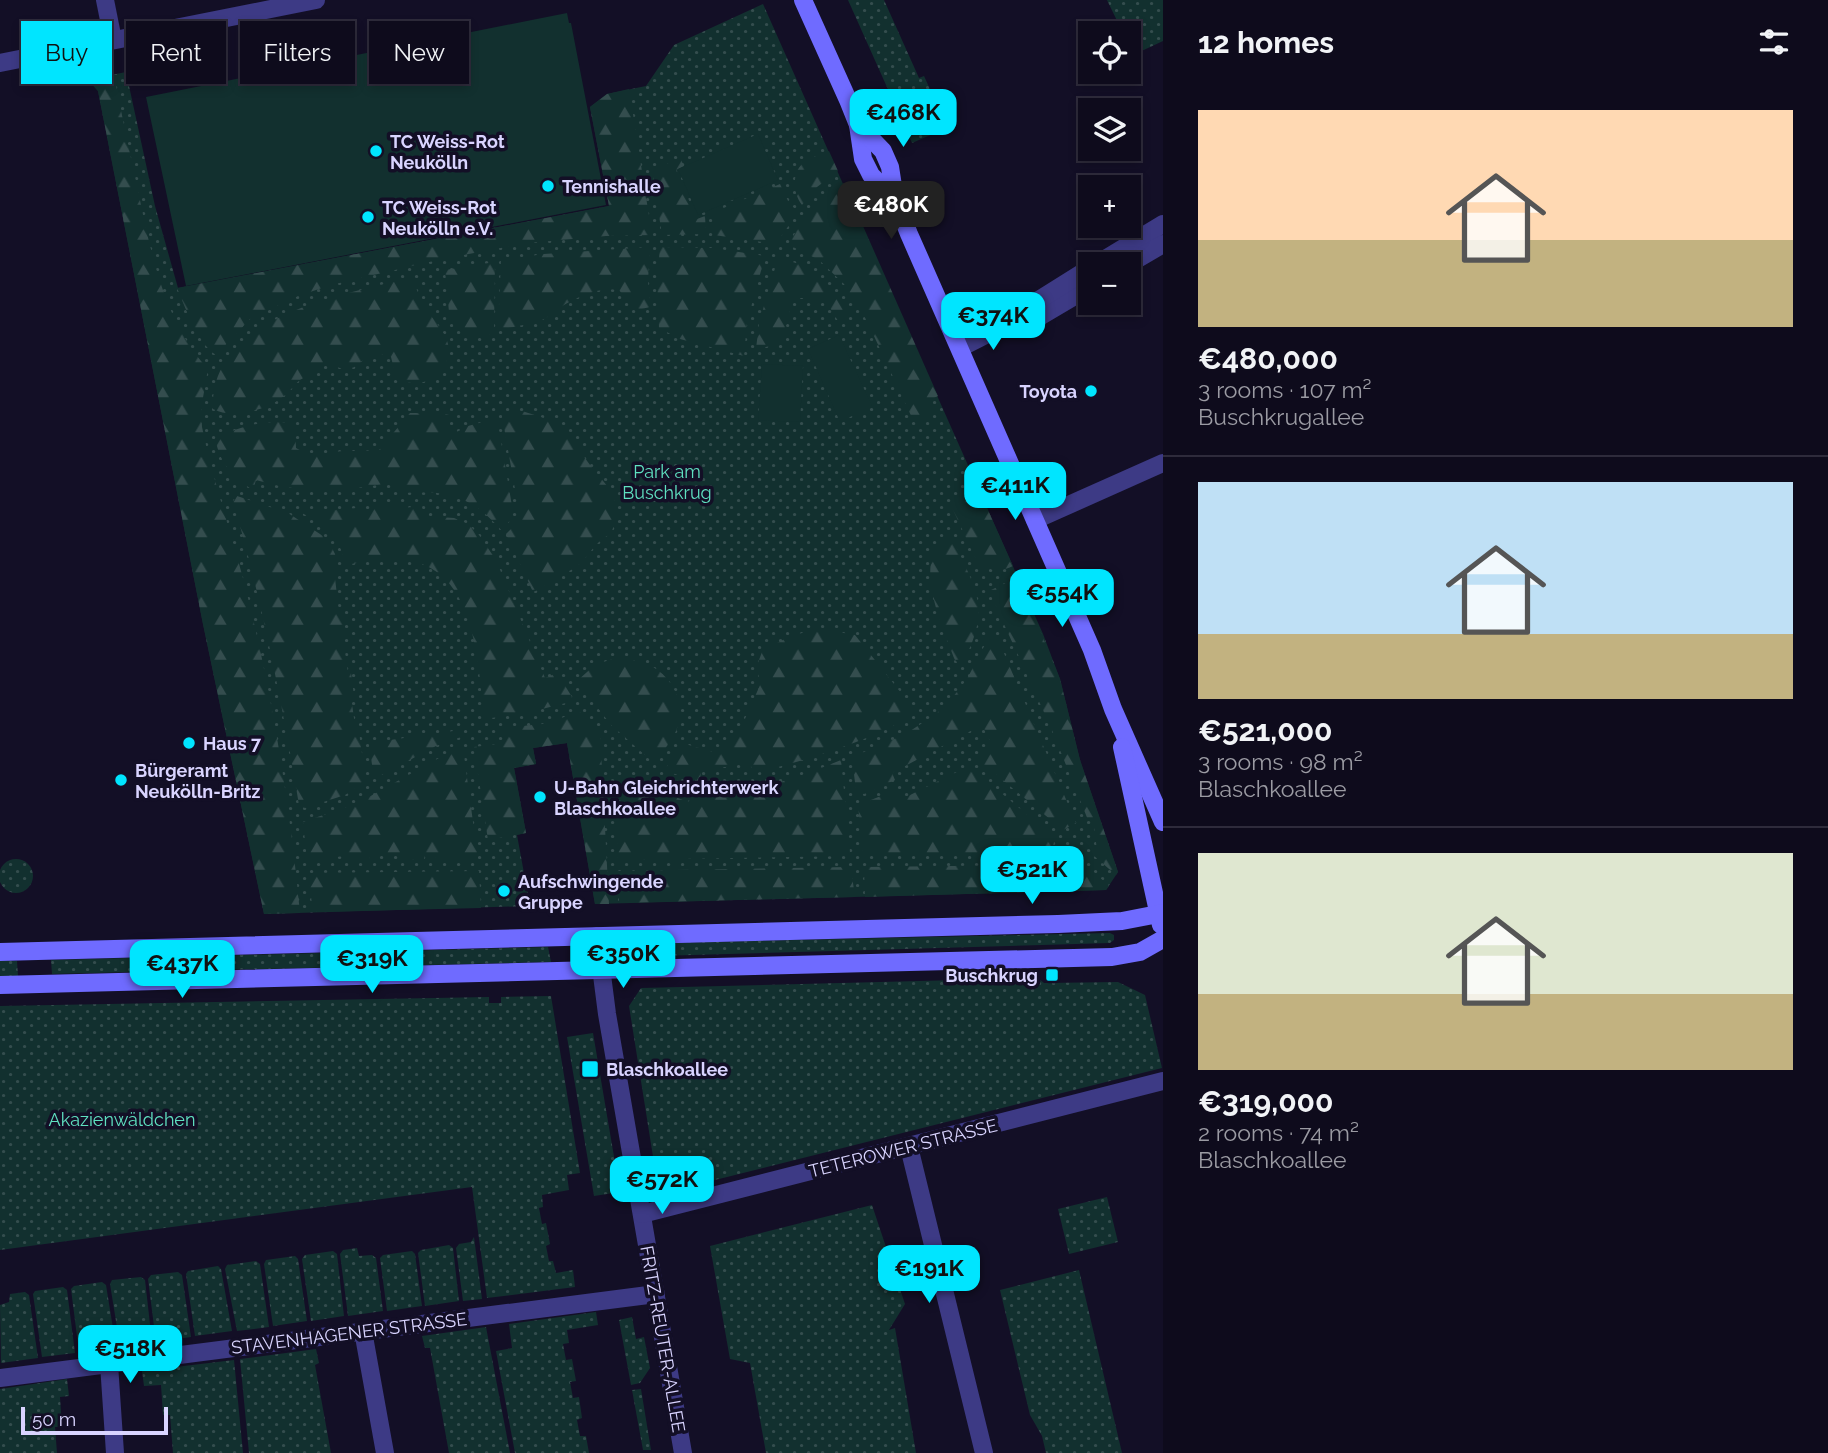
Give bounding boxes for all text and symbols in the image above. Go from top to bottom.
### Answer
chip: Buy [21,21,112,84]
chip: Rent [126,21,226,84]
chip: Filters [240,21,355,84]
chip: New [369,21,469,84]
map controls [1078,21,1141,315]
button: locate [1078,21,1141,84]
icon: filters [1755,23,1793,61]
text: 12 homes [1198,25,1334,60]
pin: €468K [854,90,952,149]
text: €468K [866,98,940,125]
button: layers [1078,98,1141,161]
place label: TC Weiss-Rot Neukölln [390,131,505,173]
marker: TC Weiss-Rot Neukölln [368,143,384,159]
icon: home [1433,155,1559,281]
button: + [1078,175,1141,238]
place label: Tennishalle [562,176,661,197]
marker: Tennishalle [540,178,556,194]
pin: €480K [842,182,940,241]
text: €480K [854,190,928,217]
place label: TC Weiss-Rot Neukölln e.V. [382,197,497,239]
marker: TC Weiss-Rot Neukölln e.V. [360,209,376,225]
button: − [1078,252,1141,315]
pin: €374K [944,292,1042,352]
text: €374K [957,301,1029,328]
text: €480,000 [1198,341,1338,376]
text: 3 rooms · 107 m² [1198,376,1372,403]
place label: Toyota [1019,381,1077,402]
marker: Toyota [1083,383,1099,399]
text: Buschkrugallee [1198,403,1364,430]
park label: Park am Buschkrug [622,461,712,503]
pin: €411K [966,462,1064,522]
text: €411K [980,471,1050,498]
icon: home [1433,527,1559,653]
pin: €554K [1013,570,1111,629]
text: €554K [1026,578,1098,605]
text: €521,000 [1198,713,1333,748]
place label: Haus 7 [203,733,262,754]
marker: Haus 7 [181,735,197,751]
text: 3 rooms · 98 m² [1198,748,1363,775]
place label: Bürgeramt Neukölln-Britz [135,760,260,802]
marker: Bürgeramt Neukölln-Britz [113,772,129,788]
text: Blaschkoallee [1198,775,1347,802]
place label: U-Bahn Gleichrichterwerk Blaschkoallee [554,777,779,819]
marker: U-Bahn Gleichrichterwerk Blaschkoallee [532,789,548,805]
pin: €521K [983,846,1081,906]
text: €521K [997,855,1067,882]
place label: Aufschwingende Gruppe [518,871,664,913]
marker: Aufschwingende Gruppe [496,883,512,899]
icon: home [1433,898,1559,1024]
pin: €350K [574,930,672,990]
pin: €319K [323,936,421,995]
text: €350K [586,939,660,966]
pin: €437K [133,940,231,1000]
text: €319K [336,944,408,971]
text: €437K [146,949,218,976]
place label: Buschkrug [945,965,1038,986]
marker: Buschkrug [1044,967,1060,983]
marker: Blaschkoallee [580,1059,600,1079]
place label: Blaschkoallee [606,1059,728,1080]
text: €319,000 [1198,1084,1333,1119]
park label: Akazienwäldchen [49,1109,195,1130]
street label: TETEROWER STRASSE [807,1114,999,1182]
text: 2 rooms · 74 m² [1198,1119,1359,1146]
text: Blaschkoallee [1198,1146,1347,1173]
pin: €572K [613,1156,711,1216]
text: €572K [626,1165,698,1192]
street label: FRITZ-REUTER-ALLEE [636,1244,690,1434]
pin: €191K [880,1246,978,1305]
text: €191K [894,1254,964,1281]
street label: STAVENHAGENER STRASSE [230,1308,468,1358]
pin: €518K [81,1326,179,1385]
text: €518K [94,1334,166,1361]
scale bar [21,1404,168,1436]
text: 50 m [32,1408,76,1430]

